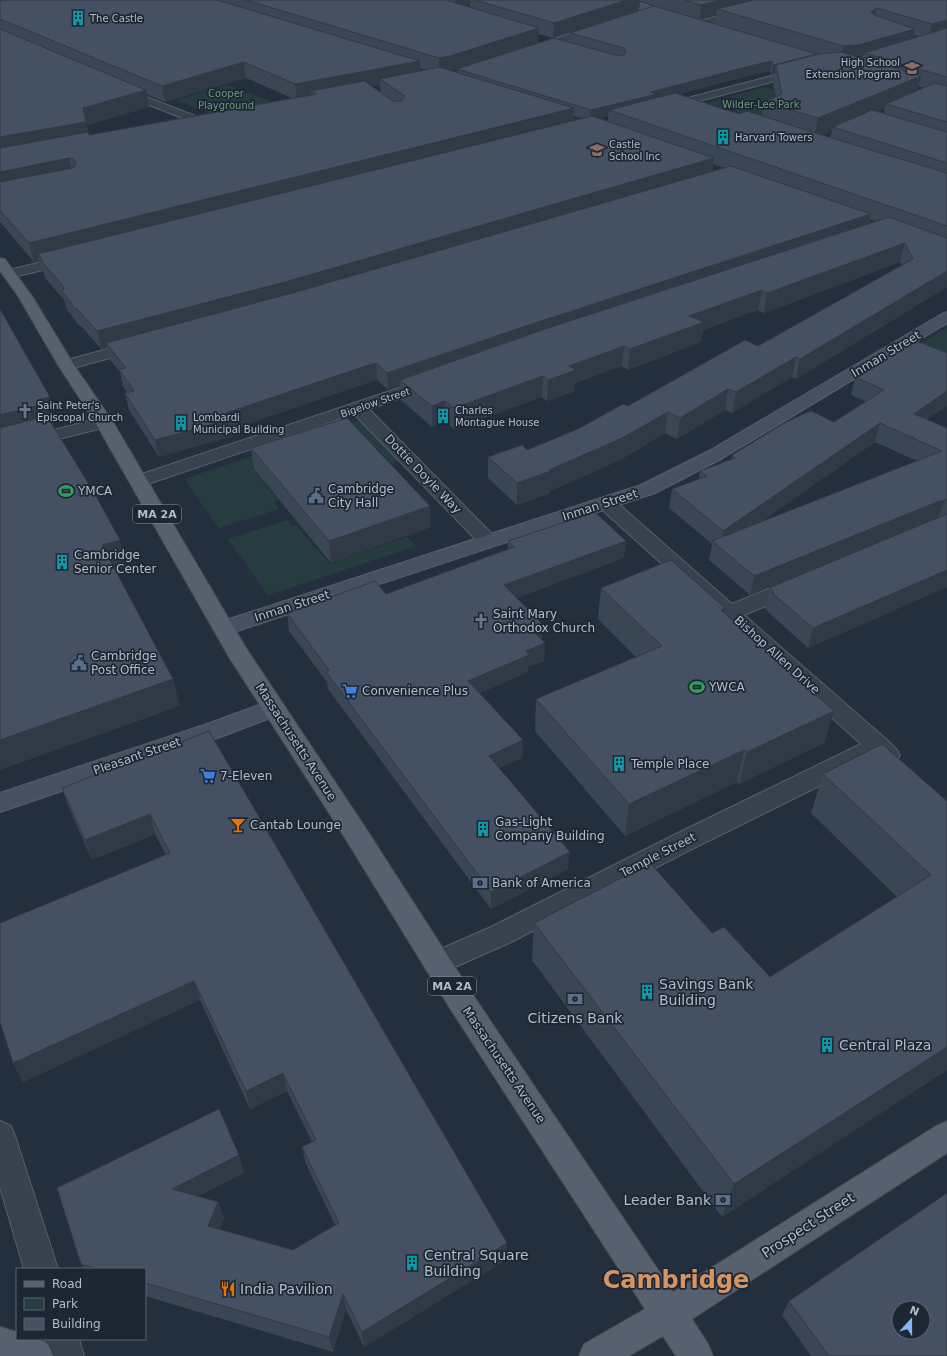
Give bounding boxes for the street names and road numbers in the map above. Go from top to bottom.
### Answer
street label: Inman Street [849,328,923,380]
street label: Bigelow Street [339,385,411,420]
street label: Dottie Doyle Way [382,432,464,516]
street label: Inman Street [561,486,640,524]
road number: MA 2A [133,505,181,523]
street label: Inman Street [253,587,332,625]
street label: Bishop Allen Drive [731,613,823,697]
street label: Massachusetts Avenue [253,681,339,803]
street label: Pleasant Street [91,734,183,778]
street label: Temple Street [617,830,698,881]
road number: MA 2A [428,977,476,995]
street label: Massachusetts Avenue [460,1004,548,1126]
street label: Prospect Street [759,1189,858,1261]

